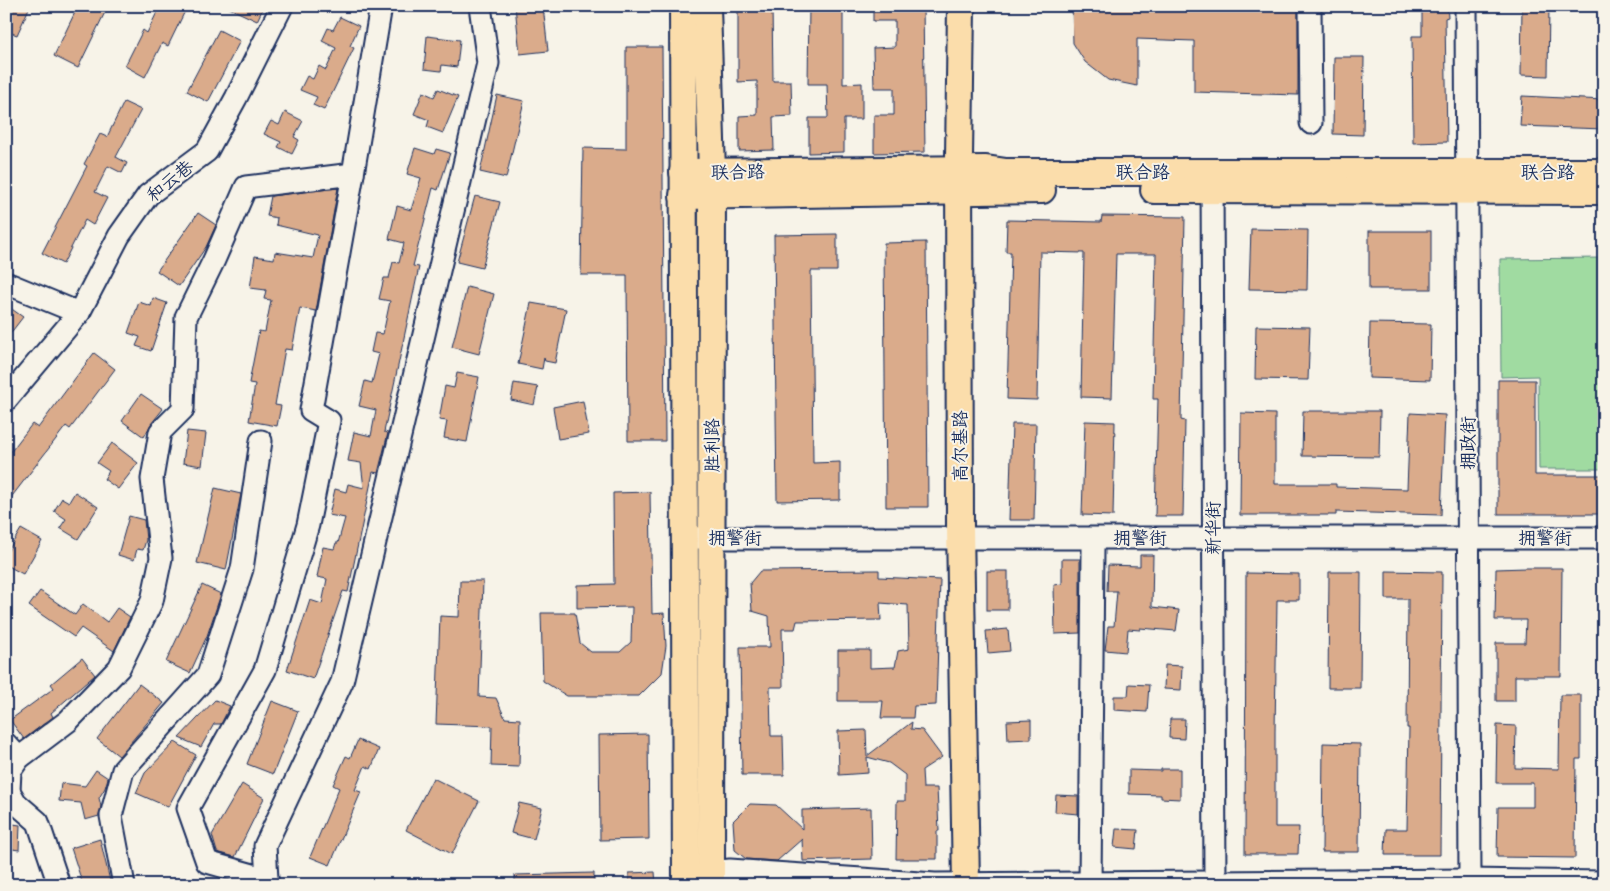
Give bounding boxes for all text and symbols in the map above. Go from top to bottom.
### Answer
street label: 和云巷 [143,156,198,207]
street label: 联合路 [711,162,765,183]
street label: 联合路 [1116,162,1170,183]
street label: 联合路 [1521,162,1575,183]
street label: 高尔基路 [950,410,971,482]
street label: 拥政街 [1458,416,1479,470]
street label: 胜利路 [702,418,723,472]
street label: 新华街 [1203,501,1224,555]
street label: 拥警街 [708,528,762,549]
street label: 拥警街 [1113,528,1167,549]
street label: 拥警街 [1518,528,1572,549]

